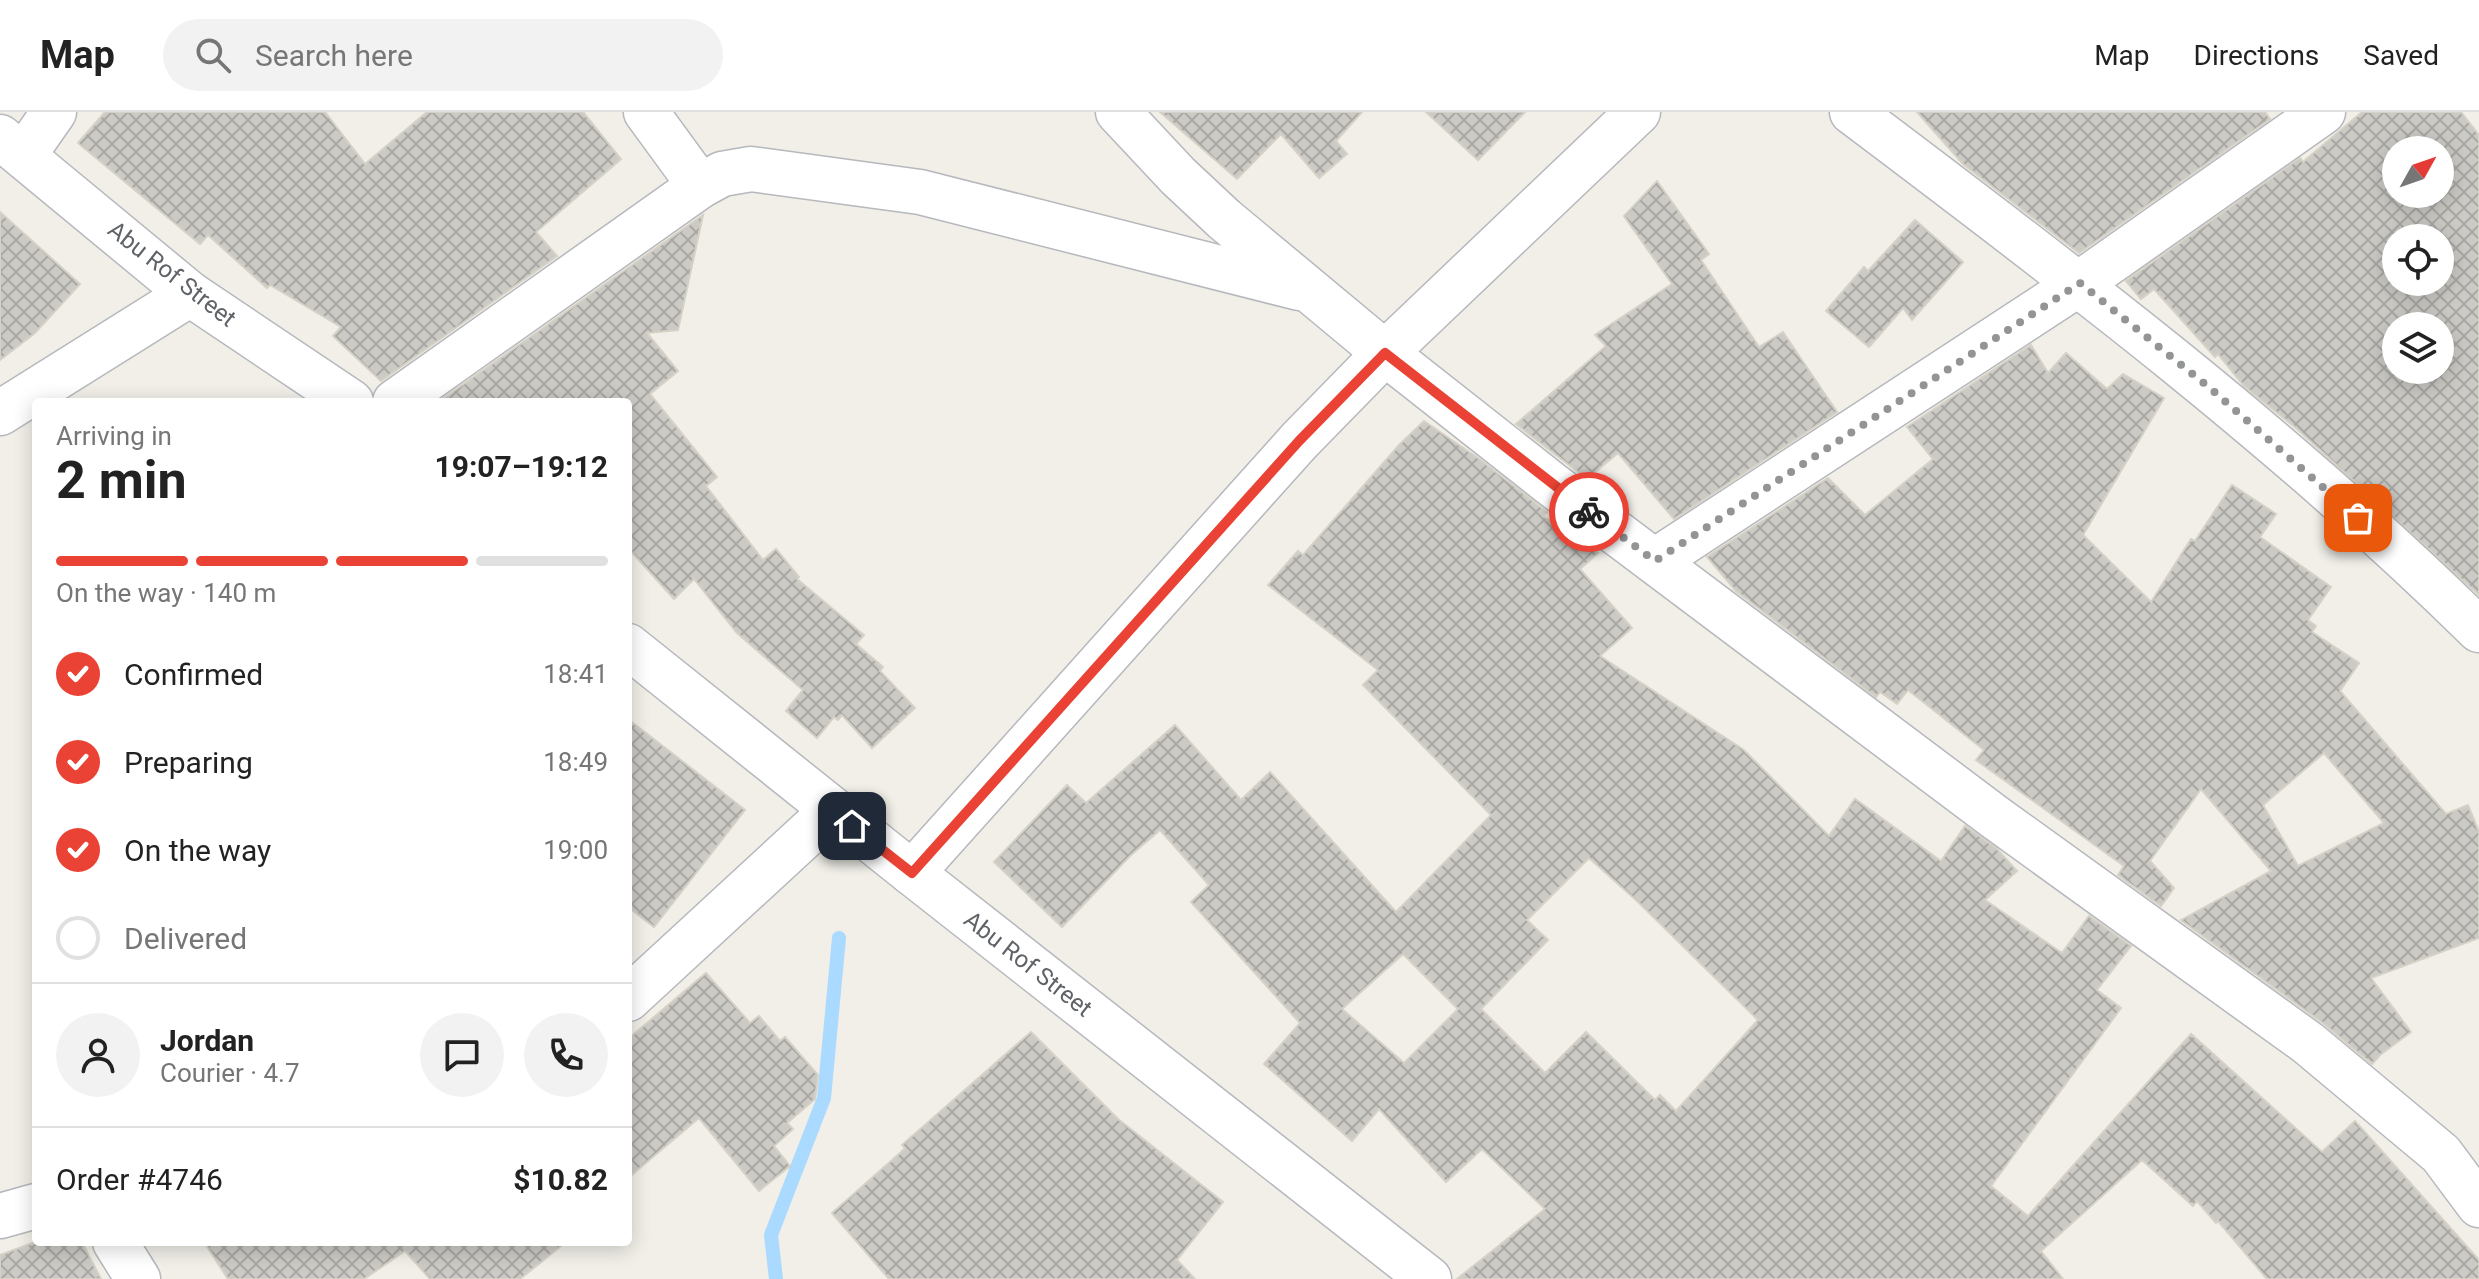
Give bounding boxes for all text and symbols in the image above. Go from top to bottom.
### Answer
search box [163,19,723,91]
text: Map [40,33,115,77]
icon: search [191,33,235,77]
text: Search here [255,38,413,73]
text: Map [2094,39,2150,72]
text: Directions [2194,39,2319,72]
text: Saved [2363,39,2439,72]
north arrow [2382,136,2454,208]
map controls [2382,136,2454,384]
street label: Abu Rof Street [103,215,242,333]
button: locate [2382,224,2454,296]
button: layers [2382,312,2454,384]
text: Arriving in [56,421,172,451]
text: 19:07–19:12 [434,449,608,484]
text: 2 min [56,450,187,511]
courier [1549,472,1629,552]
pin [2324,484,2392,552]
icon: bike [1567,490,1611,534]
icon: bag [2336,496,2380,540]
text: On the way · 140 m [56,578,276,608]
icon: check [56,652,100,696]
text: Confirmed [124,657,263,692]
text: 18:41 [543,659,608,689]
icon: check [56,740,100,784]
text: Preparing [124,745,253,780]
text: 18:49 [543,747,608,777]
pin [818,792,886,860]
icon: home [830,804,874,848]
icon: check [56,828,100,872]
text: On the way [124,833,271,868]
text: 19:00 [543,835,608,865]
street label: Abu Rof Street [959,905,1098,1023]
text: Delivered [124,921,247,956]
button: person [56,1013,140,1097]
button: chat [420,1013,504,1097]
button: phone [524,1013,608,1097]
text: Jordan [160,1023,254,1058]
text: Courier · 4.7 [160,1058,300,1088]
text: Order #4746 [56,1162,223,1197]
text: $10.82 [513,1162,608,1197]

